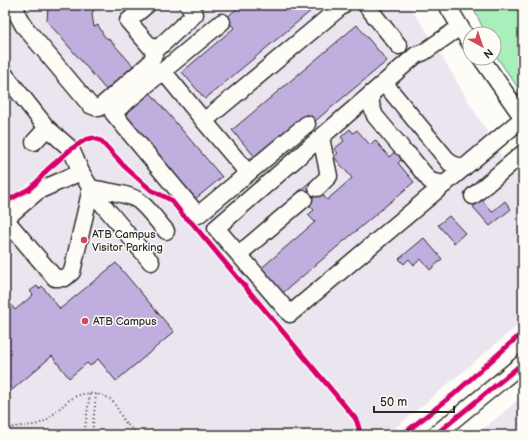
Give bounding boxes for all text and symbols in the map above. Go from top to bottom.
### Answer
north arrow [462,26,502,66]
text: N [481,46,495,61]
place label: ATB Campus Visitor Parking [92,228,163,254]
marker: ATB Campus Visitor Parking [79,235,89,245]
place label: ATB Campus [93,315,157,328]
marker: ATB Campus [80,316,90,326]
scale bar [374,388,454,414]
text: 50 m [380,395,407,410]

